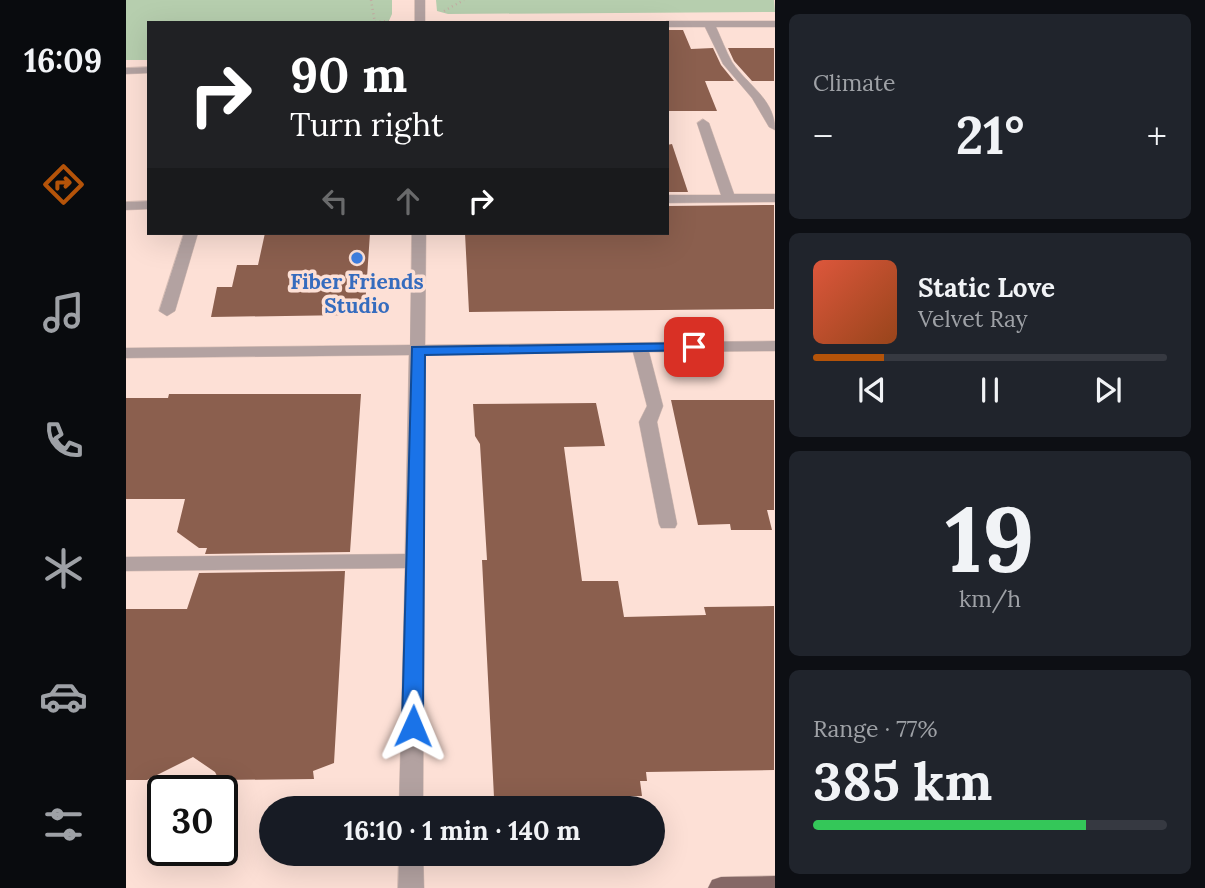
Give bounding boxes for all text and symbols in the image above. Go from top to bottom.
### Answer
text: 16:09 [24,40,102,81]
text: 90 m [290,43,407,105]
icon: right [175,49,266,140]
text: Climate [813,68,895,97]
text: 21° [956,102,1024,168]
text: Turn right [290,104,443,145]
text: − [813,112,833,160]
text: + [1147,112,1167,160]
icon: directions [39,160,88,209]
icon: left [316,182,354,220]
icon: ahead [389,182,427,220]
icon: right [462,182,500,220]
marker: Fiber Friends Studio [349,250,365,266]
place label: Fiber Friends Studio [290,268,424,319]
text: Static Love [918,271,1055,304]
icon: music [39,288,88,337]
text: Velvet Ray [918,304,1028,333]
pin [664,317,724,377]
icon: arrive [675,328,713,366]
icon: previous [853,371,891,409]
icon: pause [971,371,1009,409]
icon: next [1089,371,1127,409]
icon: phone [39,416,88,465]
text: 19 [945,480,1035,597]
icon: climate [39,544,88,593]
text: km/h [959,584,1021,613]
icon: car [39,672,88,721]
position arrow [376,689,450,763]
text: Range · 77% [813,714,937,743]
text: 385 km [813,748,992,814]
speed limit sign: 30 [147,775,238,866]
icon: filters [39,800,88,849]
text: 16:10 · 1 min · 140 m [344,814,580,847]

